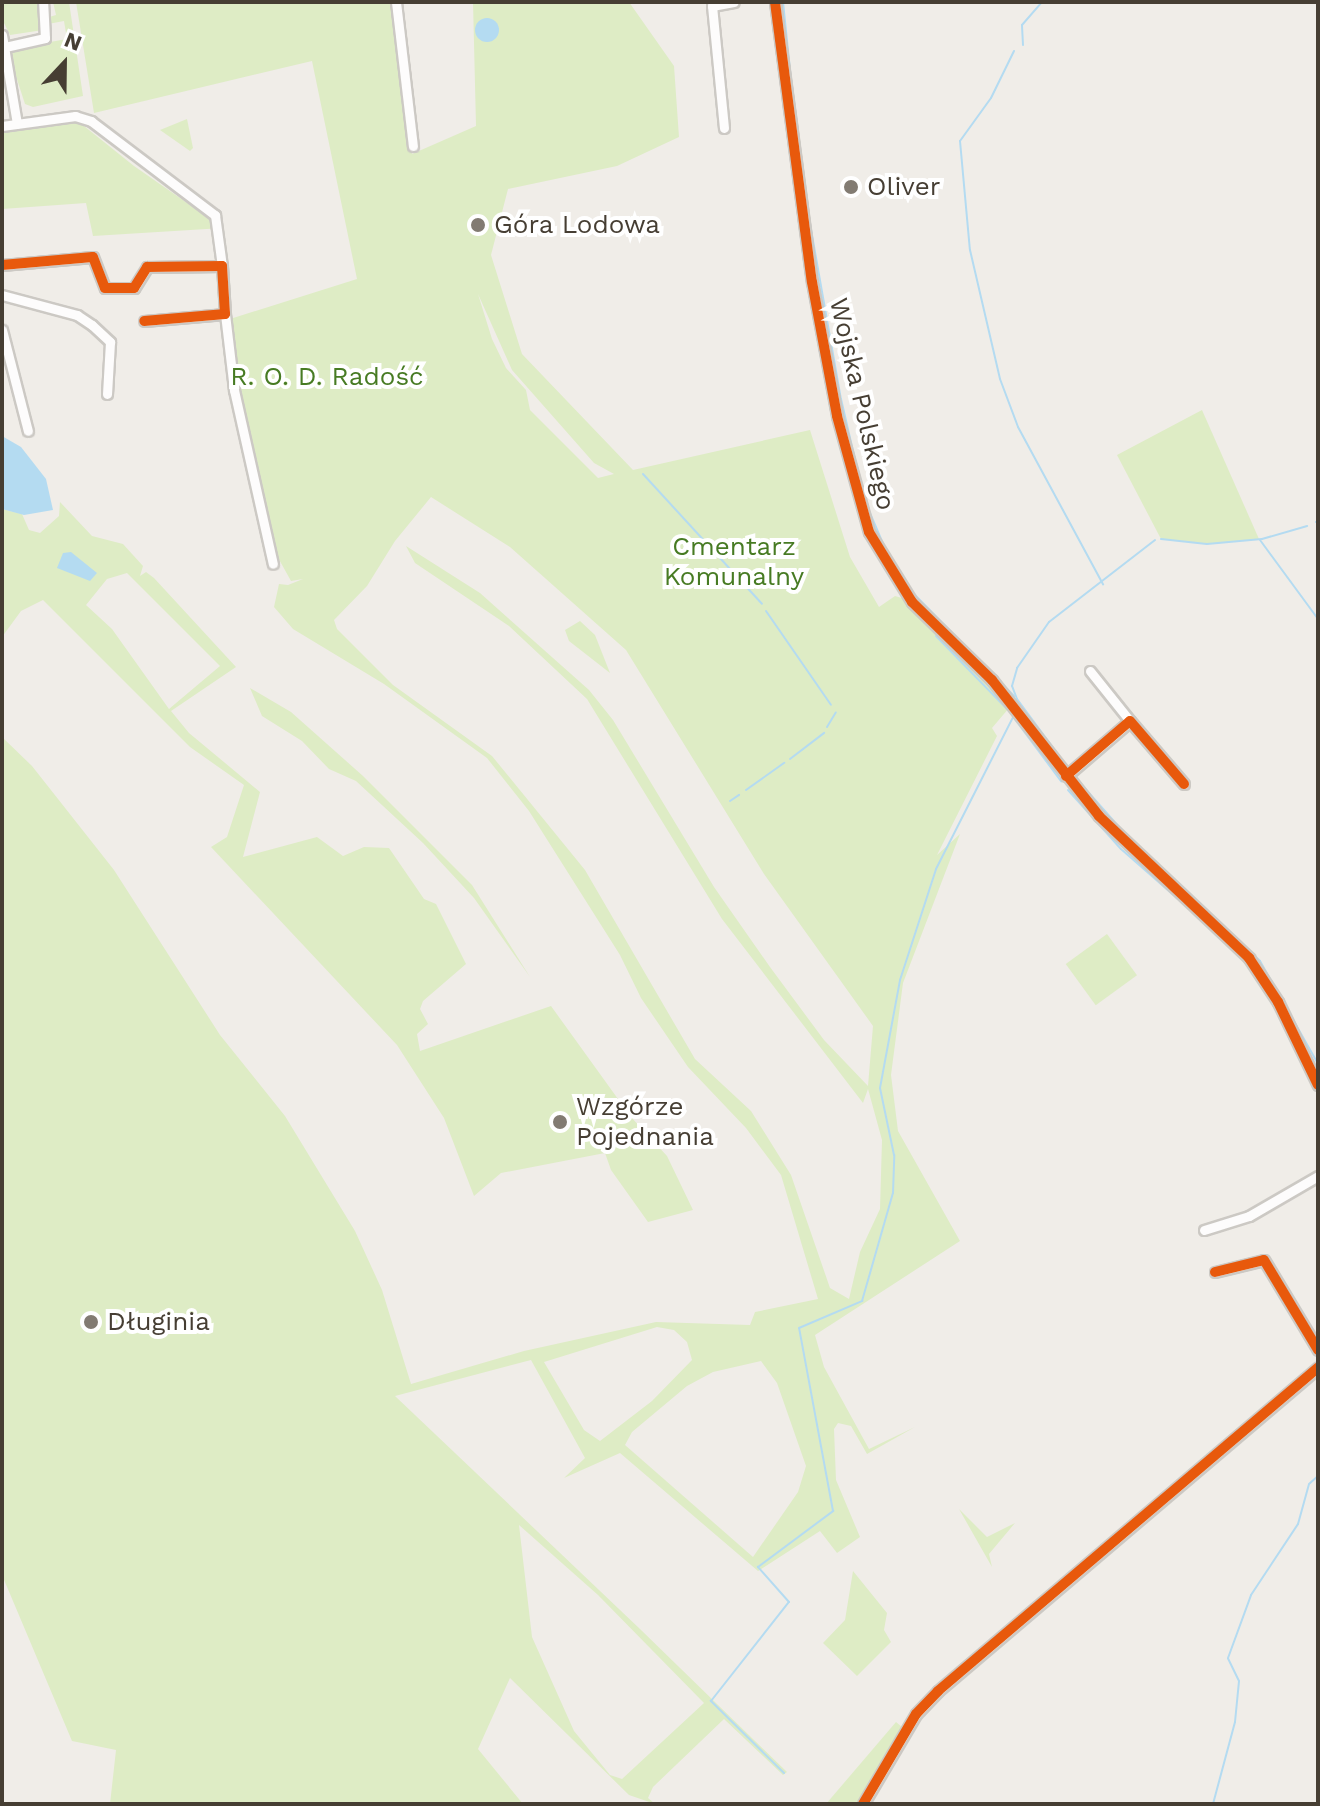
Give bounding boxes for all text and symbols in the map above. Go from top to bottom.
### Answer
north arrow [24,24,104,104]
text: N [61,27,85,56]
place label: Oliver [867,171,940,203]
marker: Oliver [842,178,860,196]
place label: Góra Lodowa [494,209,661,241]
marker: Góra Lodowa [469,216,487,234]
street label: Wojska Polskiego [822,295,902,513]
park label: R. O. D. Radość [230,361,424,393]
park label: Cmentarz Komunalny [664,531,804,592]
place label: Wzgórze Pojednania [576,1091,714,1152]
marker: Wzgórze Pojednania [551,1113,569,1131]
place label: Długinia [107,1306,210,1338]
marker: Długinia [82,1313,100,1331]

